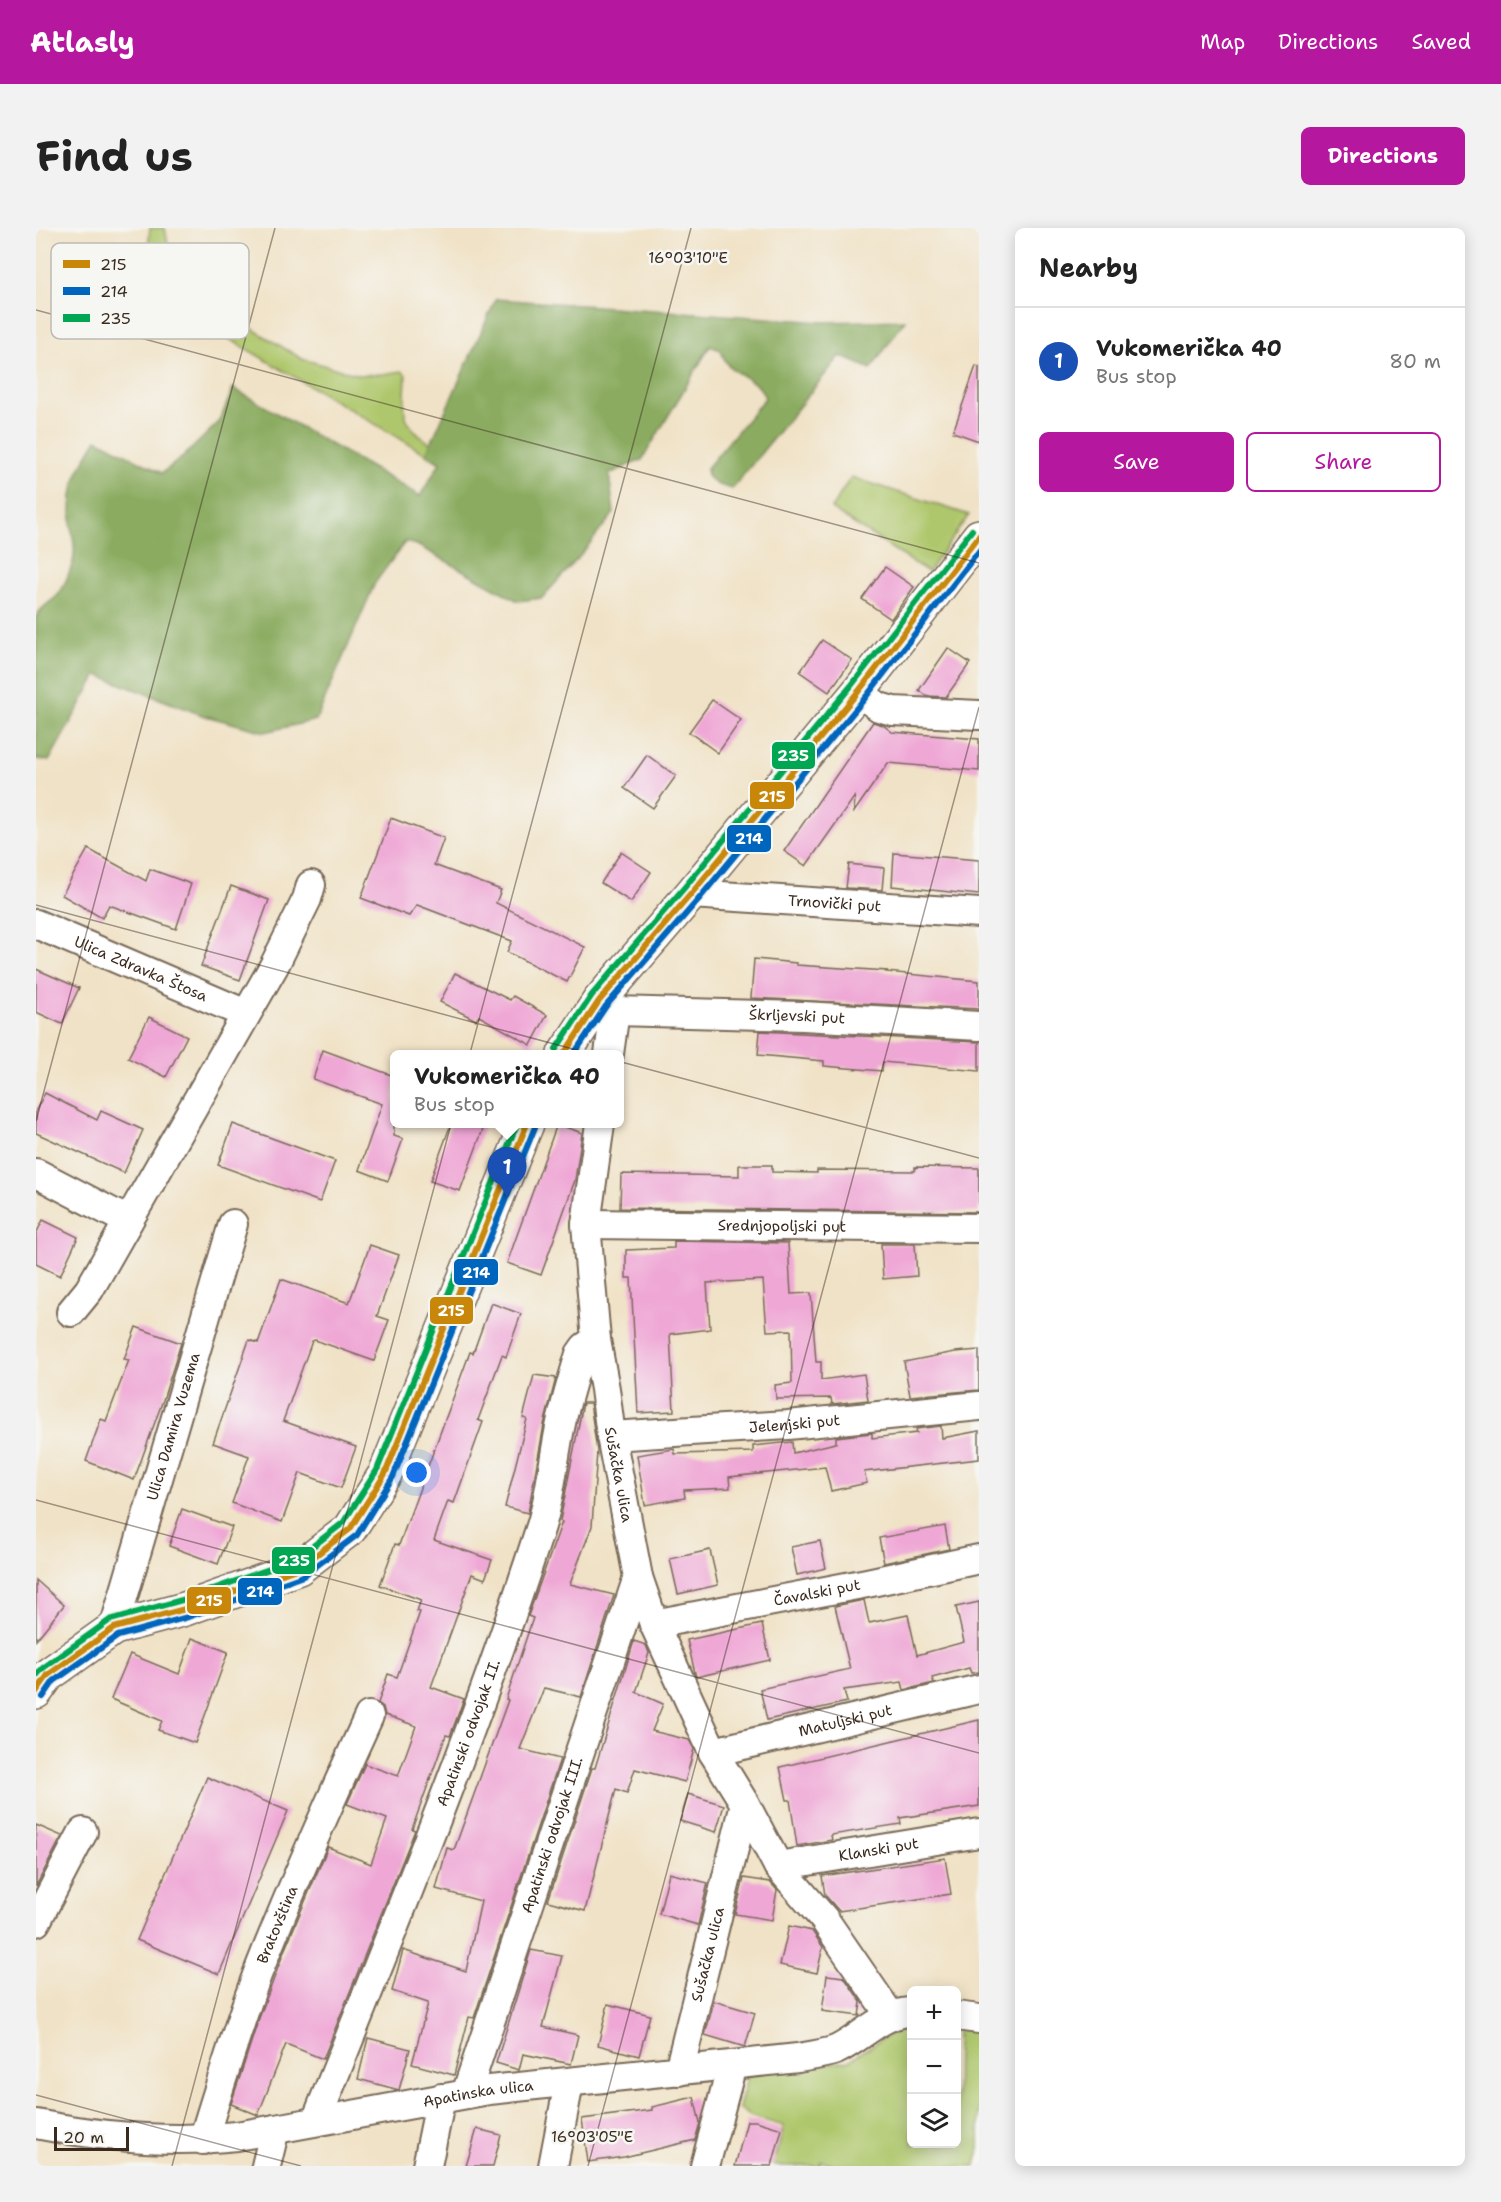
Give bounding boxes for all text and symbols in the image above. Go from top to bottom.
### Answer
text: Atlasly [30,23,135,61]
text: Map [1200,28,1245,56]
text: Directions [1278,28,1378,56]
text: Saved [1411,28,1471,56]
button: Directions [1301,127,1465,185]
text: Find us [36,128,193,184]
legend [51,243,249,339]
text: 16°03'10"E [648,248,728,268]
text: Nearby [1039,250,1138,285]
text: 215 [100,254,127,275]
text: 214 [100,281,128,302]
text: 235 [100,308,131,329]
text: Vukomerička 40 [1096,334,1282,363]
text: 1 [1054,348,1063,374]
text: 80 m [1389,348,1441,374]
text: Bus stop [1096,363,1177,389]
button: Save [1039,432,1234,492]
button: Share [1246,432,1441,492]
line badge: 235 [771,741,816,770]
text: 235 [777,745,809,766]
line badge: 215 [749,781,795,810]
text: 215 [758,786,786,807]
line badge: 214 [726,824,772,853]
text: 214 [735,828,763,849]
street label: Trnovički put [788,890,882,917]
street label: Ulica Zdravka Štosa [71,931,211,1007]
street label: Škrljevski put [749,1004,846,1028]
popup [390,1050,624,1128]
text: Vukomerička 40 [414,1062,600,1091]
text: Bus stop [414,1091,495,1117]
pin: 1 [488,1148,526,1197]
street label: Srednjopoljski put [718,1215,846,1237]
line badge: 214 [453,1258,499,1286]
text: 214 [462,1262,490,1283]
line badge: 215 [429,1296,474,1325]
text: 215 [437,1300,465,1321]
street label: Ulica Damira Vuzema [142,1350,205,1503]
street label: Jelenjski put [748,1410,841,1437]
street label: Sušačka ulica [600,1426,637,1525]
your location [402,1458,431,1487]
line badge: 235 [271,1546,316,1575]
text: 235 [278,1550,310,1571]
street label: Čavalski put [772,1575,862,1611]
line badge: 214 [237,1577,283,1606]
text: 214 [246,1581,274,1602]
line badge: 215 [186,1586,232,1615]
text: 215 [195,1590,223,1611]
street label: Apatinski odvojak II. [432,1657,505,1809]
street label: Matuljski put [797,1700,894,1741]
street label: Apatinski odvojak III. [517,1754,588,1916]
street label: Klanski put [837,1833,920,1866]
street label: Bratovština [252,1882,303,1967]
street label: Sušačka ulica [686,1904,729,2004]
map controls [907,1986,961,2148]
button: + [907,1986,961,2040]
button: − [907,2040,961,2094]
street label: Apatinska ulica [421,2075,535,2112]
button: layers [907,2094,961,2148]
scale bar [54,2124,129,2152]
text: 20 m [63,2127,104,2148]
text: 16°03'05"E [551,2127,633,2147]

